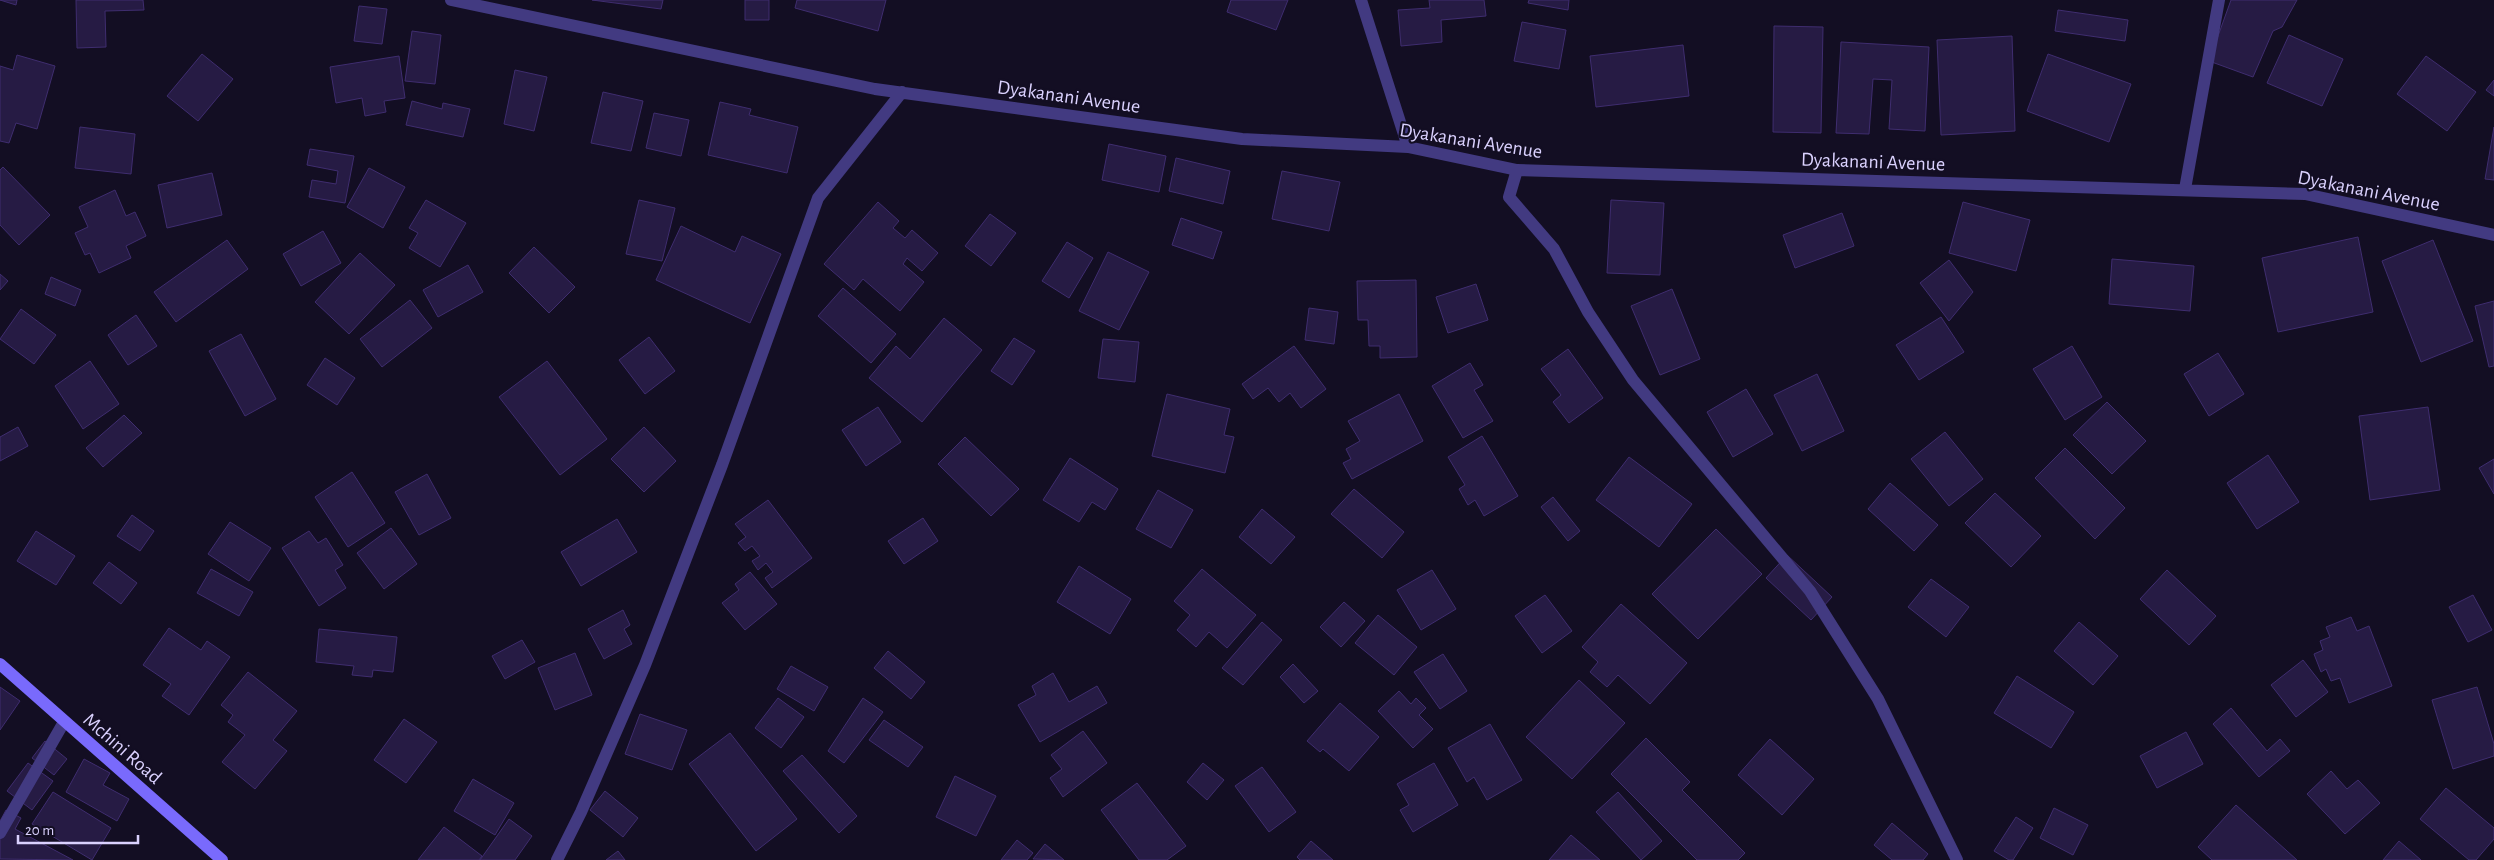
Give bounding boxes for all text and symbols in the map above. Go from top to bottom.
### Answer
street label: Dyakanani Avenue [996,77,1142,117]
street label: Dyakanani Avenue [1398,120,1544,162]
street label: Dyakanani Avenue [1801,149,1945,175]
street label: Dyakanani Avenue [2296,167,2442,215]
street label: Mchini Road [79,710,165,788]
scale bar [18,812,138,844]
text: 20 m [25,823,54,838]

